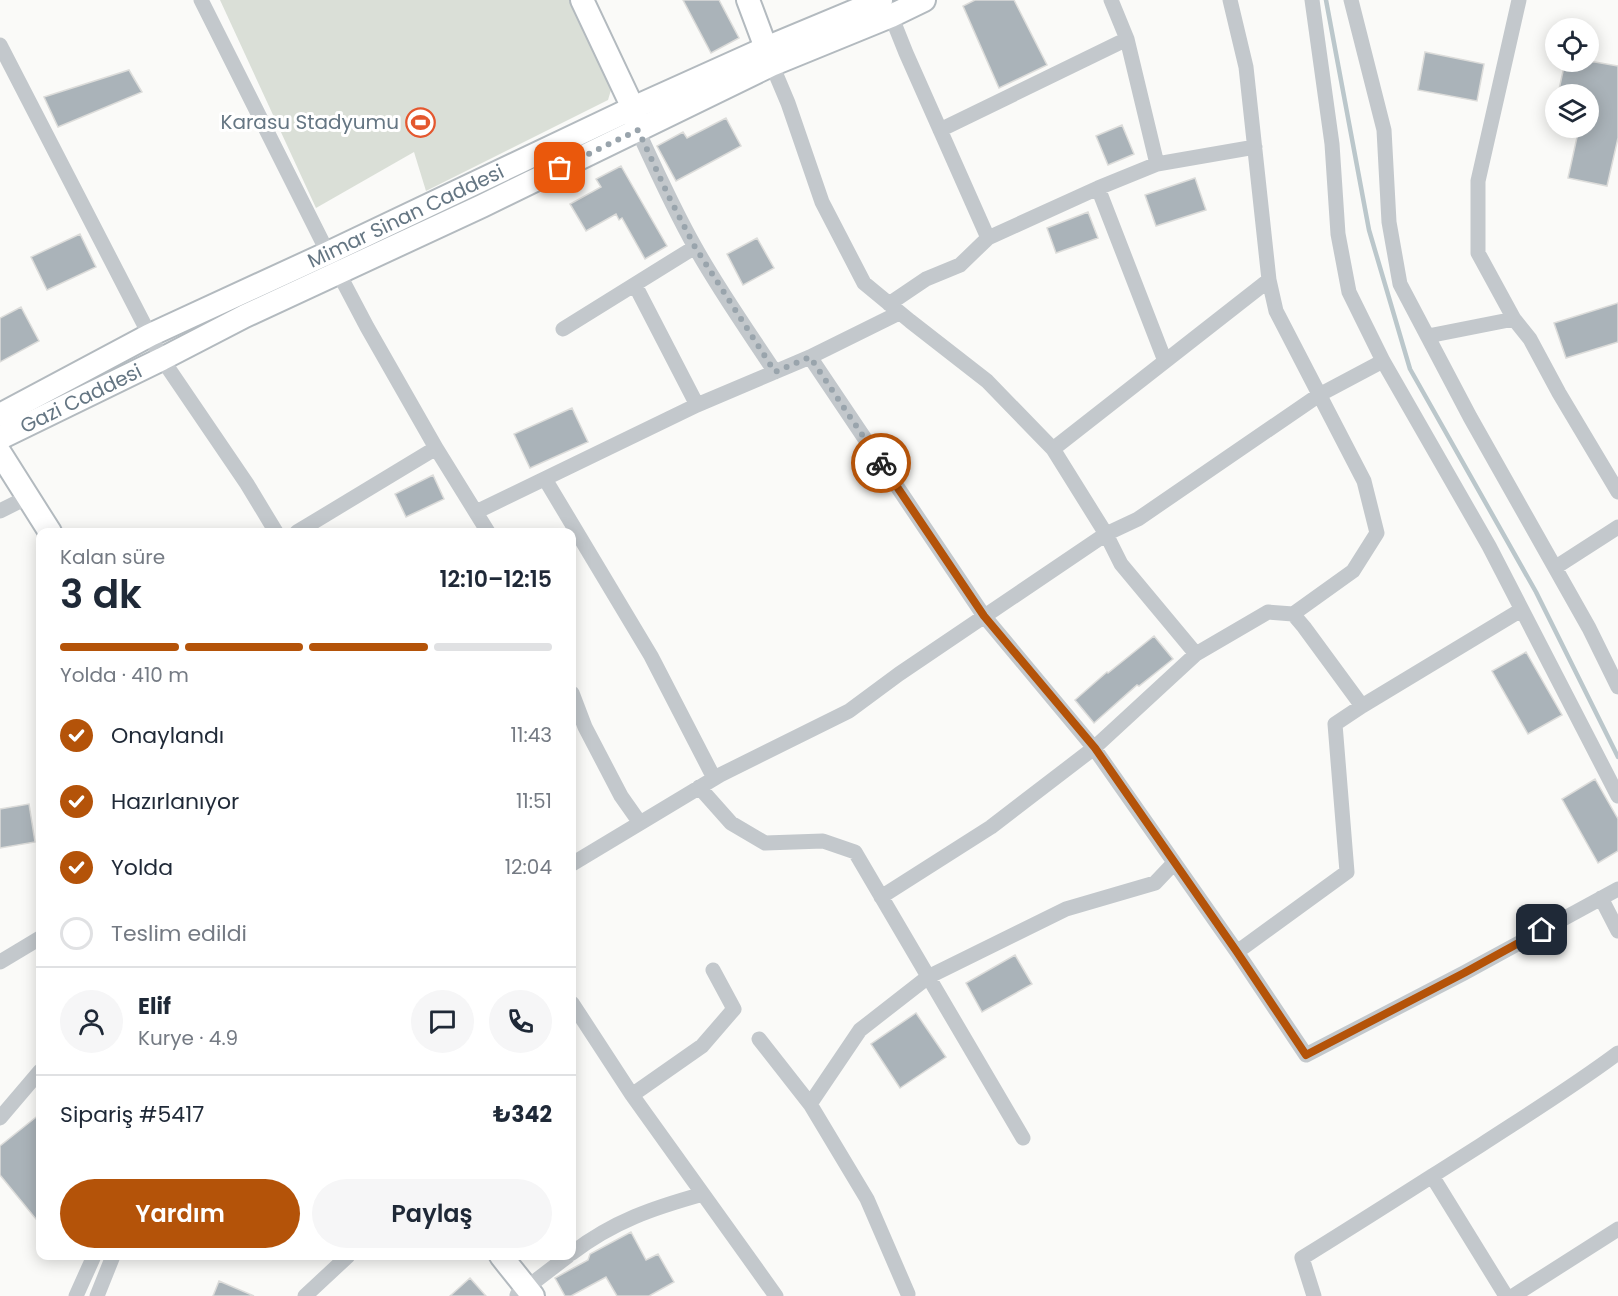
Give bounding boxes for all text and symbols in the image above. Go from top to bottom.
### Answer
map controls [1545,18,1599,138]
button: locate [1545,18,1599,72]
button: layers [1545,84,1599,138]
sports icon: Karasu Stadyumu [404,106,436,138]
place label: Karasu Stadyumu [220,108,399,136]
pin [534,142,585,193]
icon: bag [543,151,576,184]
street label: Mimar Sinan Caddesi [303,157,508,275]
street label: Gazi Caddesi [15,357,146,440]
courier [851,433,911,493]
icon: bike [865,447,898,480]
text: Kalan süre [60,543,165,571]
text: 12:10–12:15 [439,564,552,595]
text: 3 dk [60,567,142,622]
text: Yolda · 410 m [60,661,189,689]
icon: check [60,719,93,752]
text: Onaylandı [111,720,224,751]
text: 11:43 [511,721,552,749]
icon: check [60,785,93,818]
text: Hazırlanıyor [111,786,239,817]
text: 11:51 [516,787,552,815]
icon: check [60,851,93,884]
text: Yolda [111,852,173,883]
text: 12:04 [505,853,552,881]
pin [1516,904,1567,955]
icon: home [1525,913,1558,946]
text: Teslim edildi [111,918,247,949]
button: person [60,990,123,1053]
button: chat [411,990,474,1053]
button: phone [489,990,552,1053]
text: Elif [138,991,171,1022]
text: Kurye · 4.9 [138,1024,238,1052]
text: Sipariş #5417 [60,1099,204,1130]
text: ₺342 [493,1099,552,1130]
button: Yardım [60,1179,300,1248]
button: Paylaş [312,1179,552,1248]

